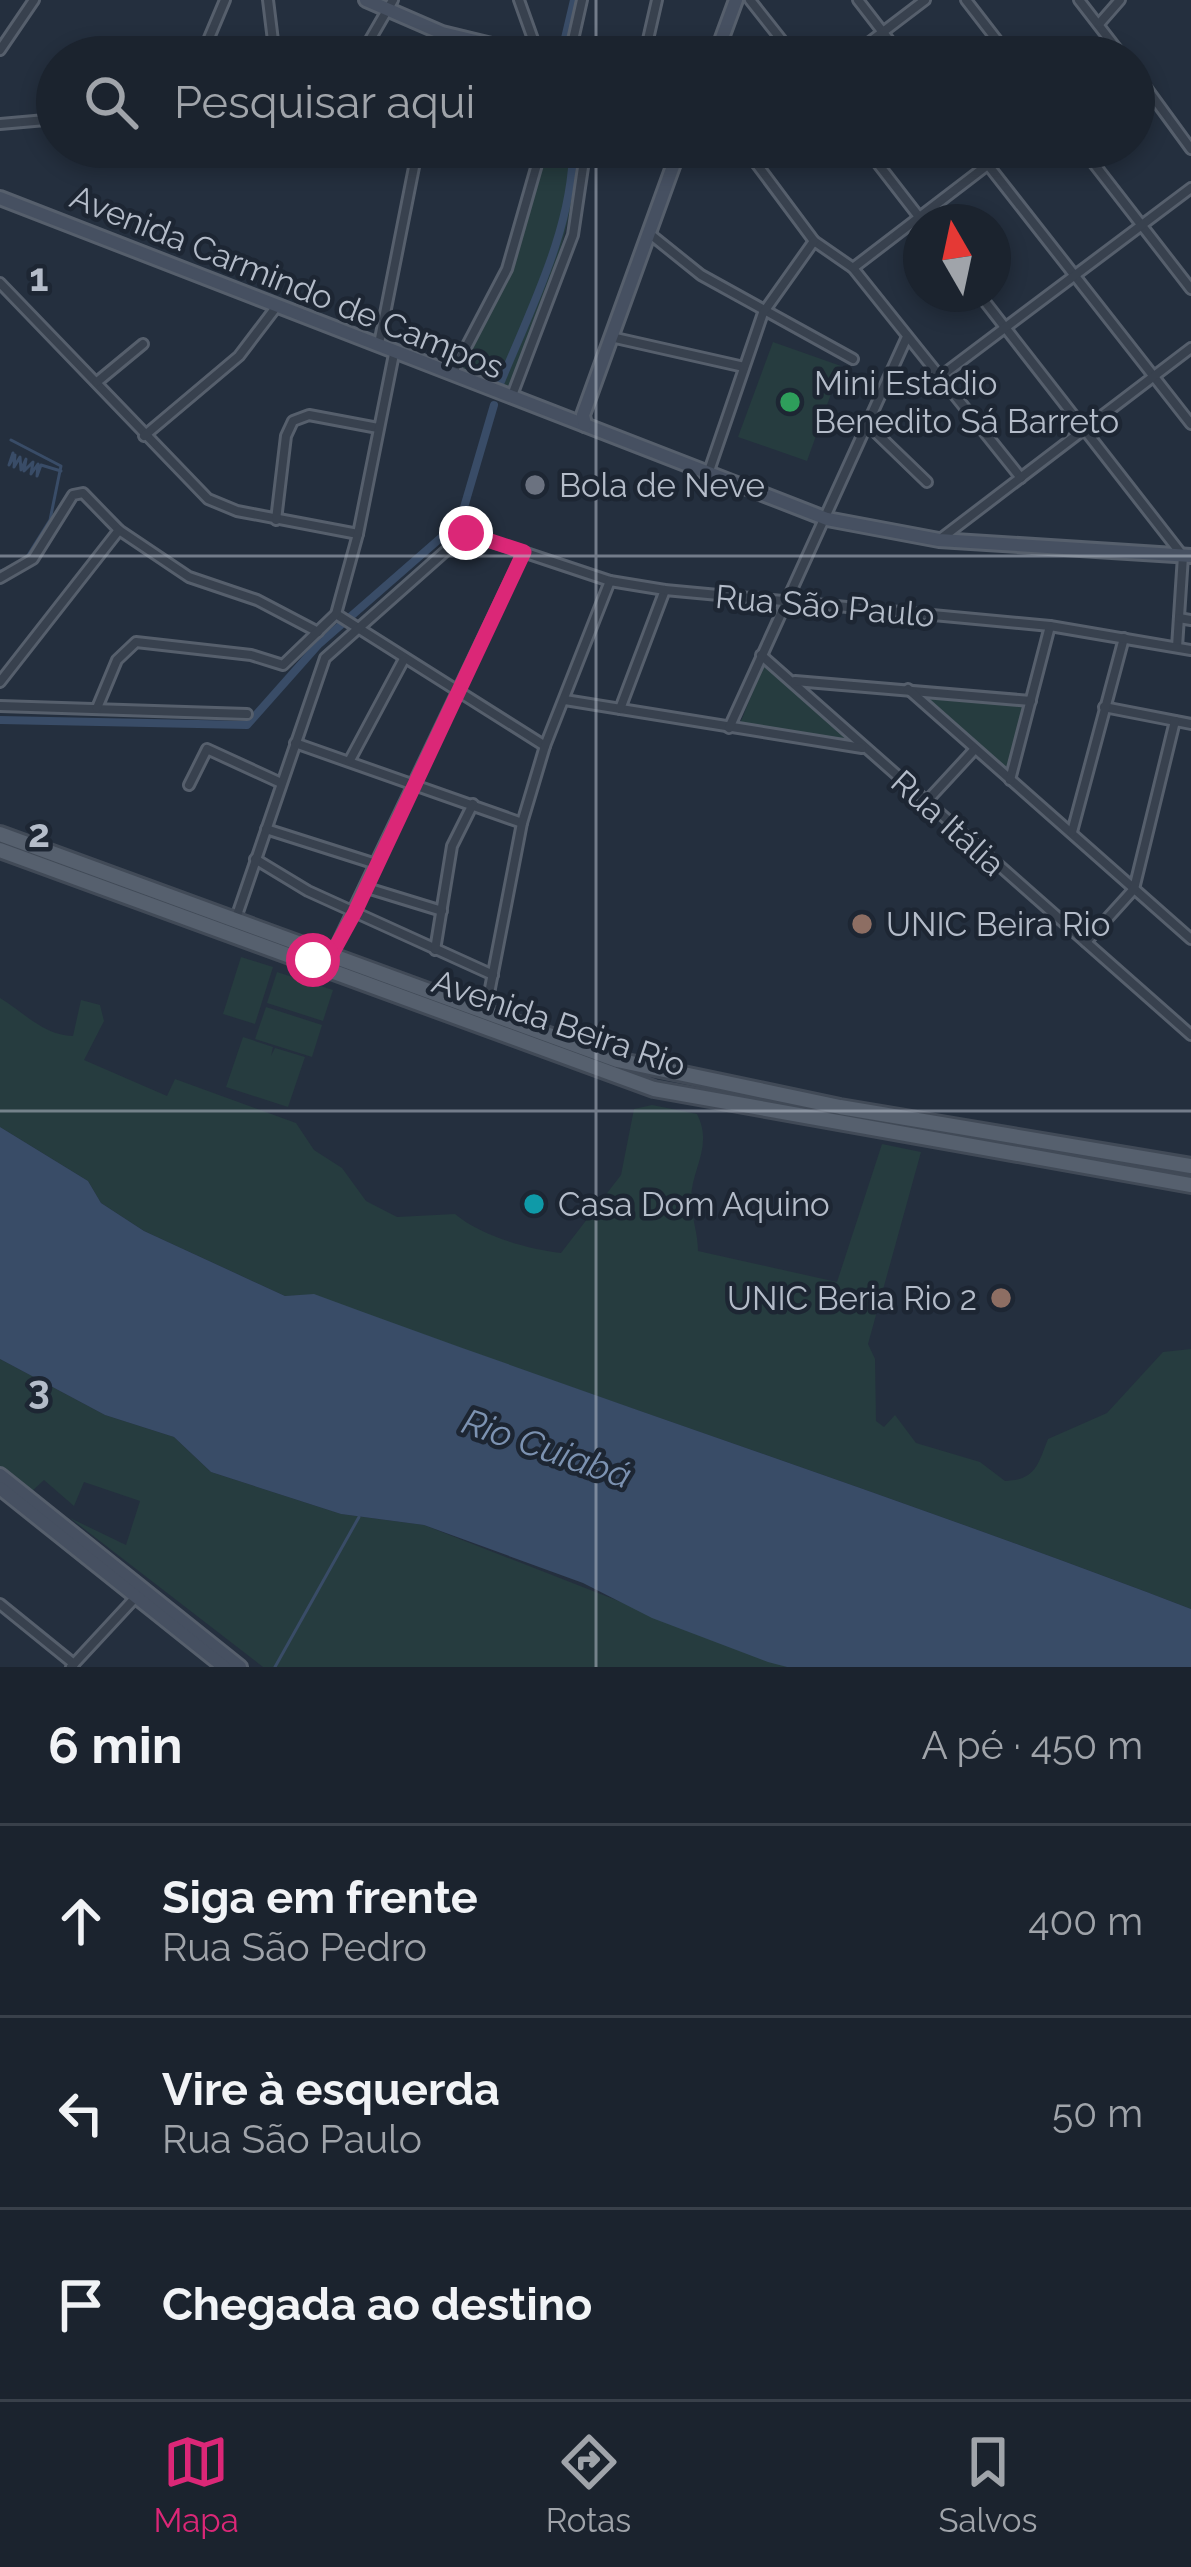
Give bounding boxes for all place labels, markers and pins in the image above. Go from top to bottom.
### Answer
place label: Mini Estádio Benedito Sá Barreto [814,364,1119,441]
marker: Mini Estádio Benedito Sá Barreto [777,389,803,415]
place label: Bola de Neve [559,466,765,505]
marker: Bola de Neve [522,472,548,498]
place label: UNIC Beira Rio [886,905,1110,944]
marker: UNIC Beira Rio [849,911,875,937]
place label: Casa Dom Aquino [558,1185,830,1224]
marker: Casa Dom Aquino [521,1191,547,1217]
place label: UNIC Beria Rio 2 [727,1279,977,1318]
marker: UNIC Beria Rio 2 [988,1285,1014,1311]

